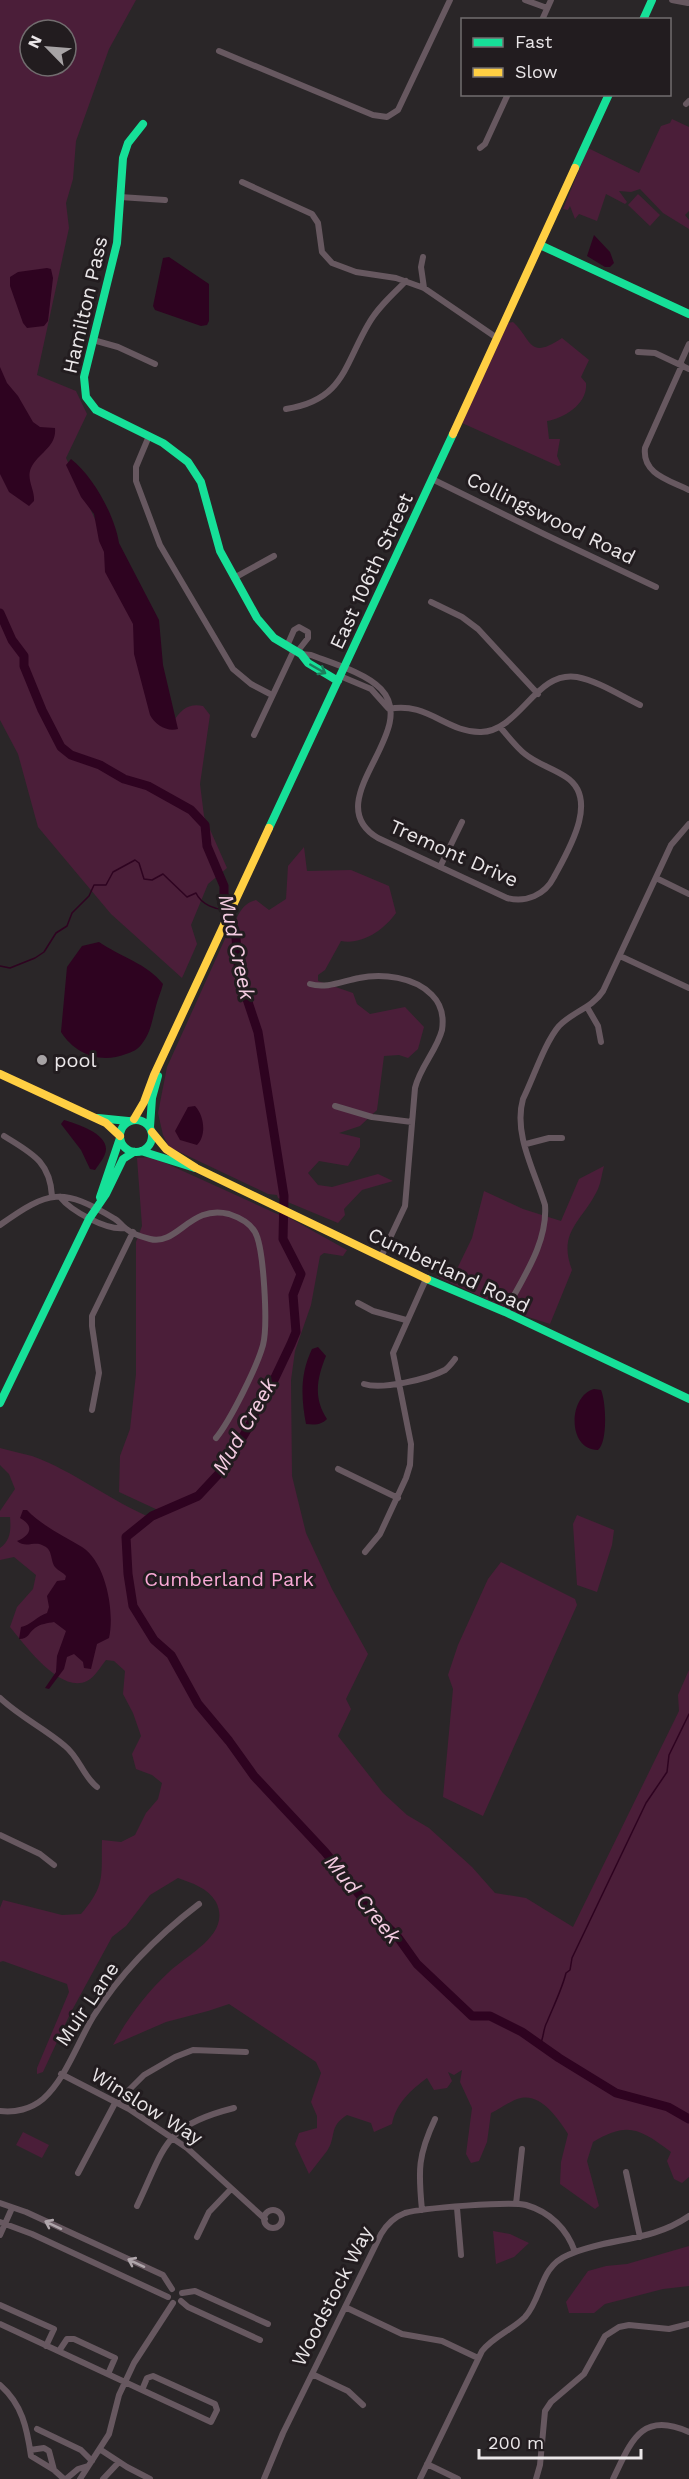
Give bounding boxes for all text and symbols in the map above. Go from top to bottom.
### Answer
north arrow [18,18,78,78]
legend [461,18,671,96]
text: Fast [515,31,553,52]
text: N [24,32,46,51]
text: Slow [515,61,558,82]
street label: Hamilton Pass [58,234,112,376]
street label: Collingswood Road [463,467,639,569]
street label: East 106th Street [324,489,418,653]
one-way arrow [309,664,326,676]
street label: Tremont Drive [386,814,522,892]
water label: Mud Creek [214,892,261,1003]
place label: pool [54,1048,97,1072]
marker: pool [35,1053,49,1067]
street label: Cumberland Road [364,1222,534,1318]
water label: Mud Creek [206,1373,282,1479]
park label: Cumberland Park [144,1567,314,1591]
water label: Mud Creek [320,1849,407,1949]
street label: Muir Lane [50,1957,124,2051]
street label: Winslow Way [87,2062,208,2150]
one-way arrow [45,2218,63,2230]
street label: Woodstock Way [286,2221,378,2370]
one-way arrow [127,2257,145,2268]
scale bar [479,2422,641,2460]
text: 200 m [488,2432,544,2453]

